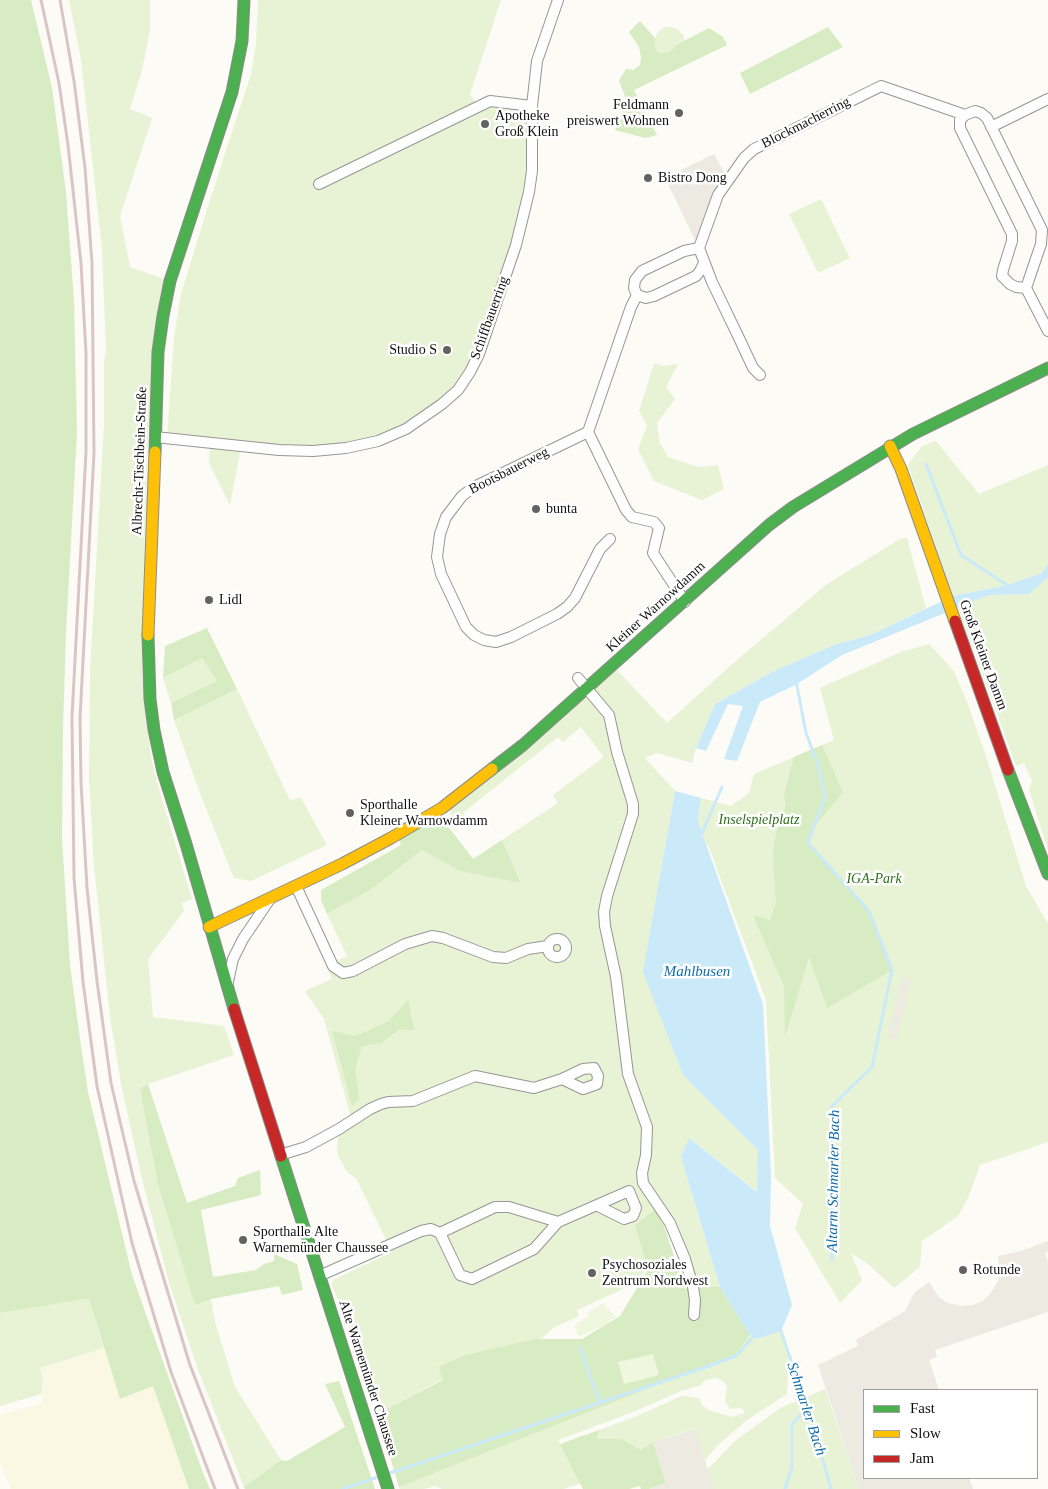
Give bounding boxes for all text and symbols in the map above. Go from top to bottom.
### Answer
street label: Blockmacherring [759,93,853,153]
place label: Feldmann preiswert Wohnen [567,97,669,130]
marker: Feldmann preiswert Wohnen [673,107,685,119]
place label: Apotheke Groß Klein [495,108,558,140]
marker: Apotheke Groß Klein [479,118,491,130]
place label: Bistro Dong [658,170,727,186]
marker: Bistro Dong [642,172,654,184]
street label: Schiffbauerring [467,274,513,362]
place label: Studio S [389,342,437,358]
marker: Studio S [441,344,453,356]
street label: Albrecht-Tischbein-Straße [129,386,151,536]
street label: Bootsbauerweg [466,444,552,498]
place label: bunta [546,501,577,517]
marker: bunta [530,503,542,515]
street label: Kleiner Warnowdamm [603,558,709,656]
place label: Lidl [219,592,242,608]
marker: Lidl [203,594,215,606]
street label: Groß Kleiner Damm [955,598,1011,712]
place label: Sporthalle Kleiner Warnowdamm [360,797,488,830]
marker: Sporthalle Kleiner Warnowdamm [344,807,356,819]
park label: Inselspielplatz [719,812,799,828]
park label: IGA-Park [846,871,902,887]
water label: Mahlbusen [664,963,730,981]
water label: Altarm Schmarler Bach [824,1110,844,1252]
place label: Sporthalle Alte Warnemünder Chaussee [253,1224,388,1256]
marker: Sporthalle Alte Warnemünder Chaussee [237,1234,249,1246]
place label: Psychosoziales Zentrum Nordwest [602,1257,708,1290]
place label: Rotunde [973,1262,1020,1278]
marker: Rotunde [957,1264,969,1276]
marker: Psychosoziales Zentrum Nordwest [586,1267,598,1279]
street label: Alte Warnemünder Chaussee [335,1298,401,1458]
water label: Schmarler Bach [782,1360,830,1458]
legend [863,1389,1038,1479]
text: Fast [910,1400,935,1416]
text: Slow [910,1425,941,1441]
text: Jam [910,1450,934,1466]

